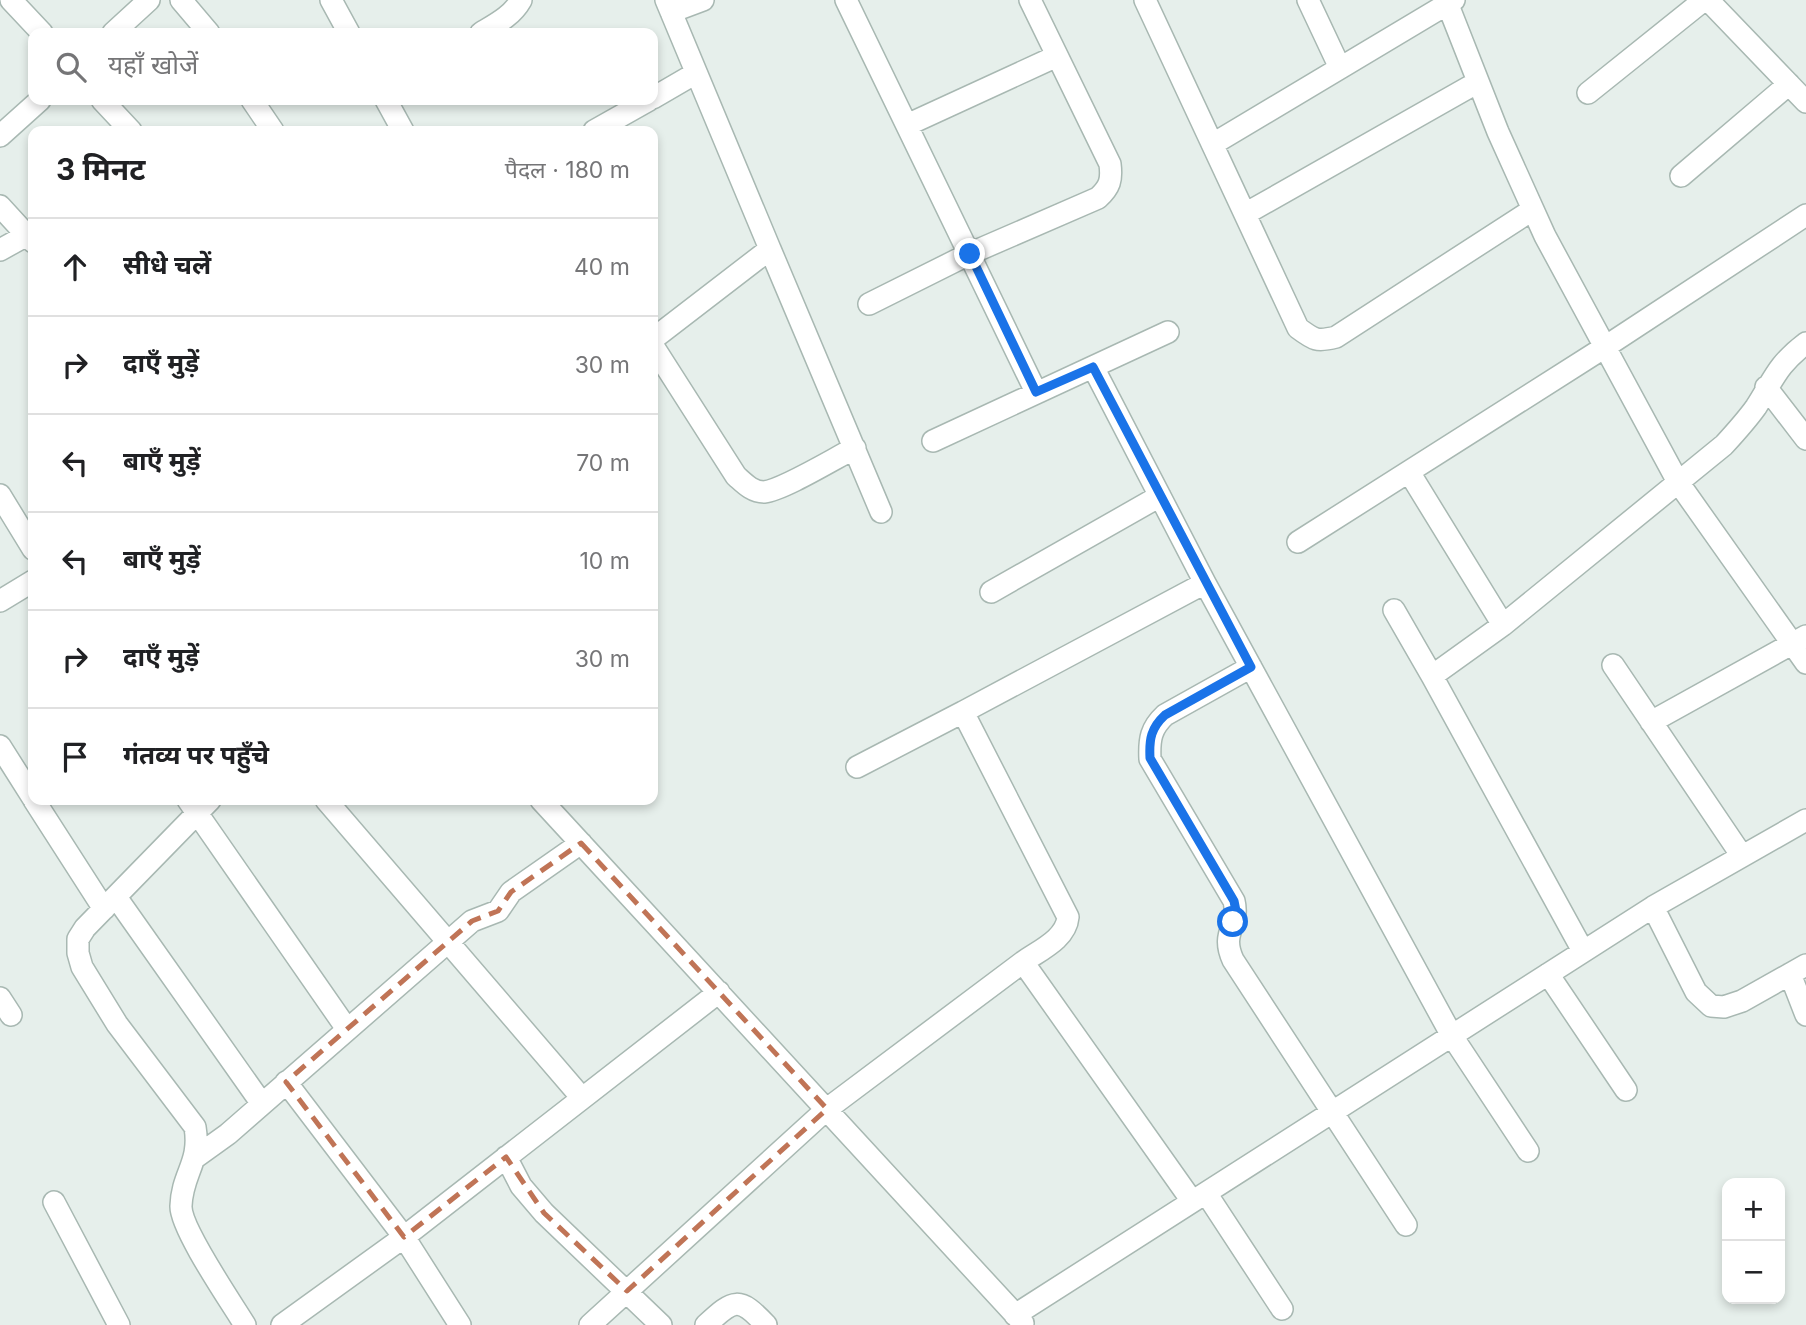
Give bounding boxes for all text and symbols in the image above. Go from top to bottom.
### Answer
search box [28,28,658,105]
icon: search [52,48,90,86]
text: यहाँ खोजें [108,49,198,80]
text: 3 मिनट [56,151,145,187]
text: पैदल · 180 m [505,156,630,184]
route end [954,238,985,269]
icon: ahead [56,248,94,286]
text: सीधे चलें [123,249,211,280]
text: 40 m [574,253,630,281]
icon: right [56,346,94,384]
text: दाएँ मुड़ें [123,347,199,378]
text: 30 m [575,351,630,379]
icon: left [56,444,94,482]
text: बाएँ मुड़ें [123,445,200,476]
text: 70 m [576,449,630,477]
icon: left [56,542,94,580]
text: बाएँ मुड़ें [123,543,200,574]
text: 10 m [580,547,630,575]
icon: right [56,640,94,678]
text: दाएँ मुड़ें [123,641,199,672]
text: 30 m [575,645,630,673]
icon: arrive [56,738,94,776]
text: गंतव्य पर पहुँचे [123,739,269,770]
route start [1217,906,1248,937]
map controls [1722,1178,1785,1304]
button: + [1722,1178,1785,1241]
button: − [1722,1241,1785,1304]

